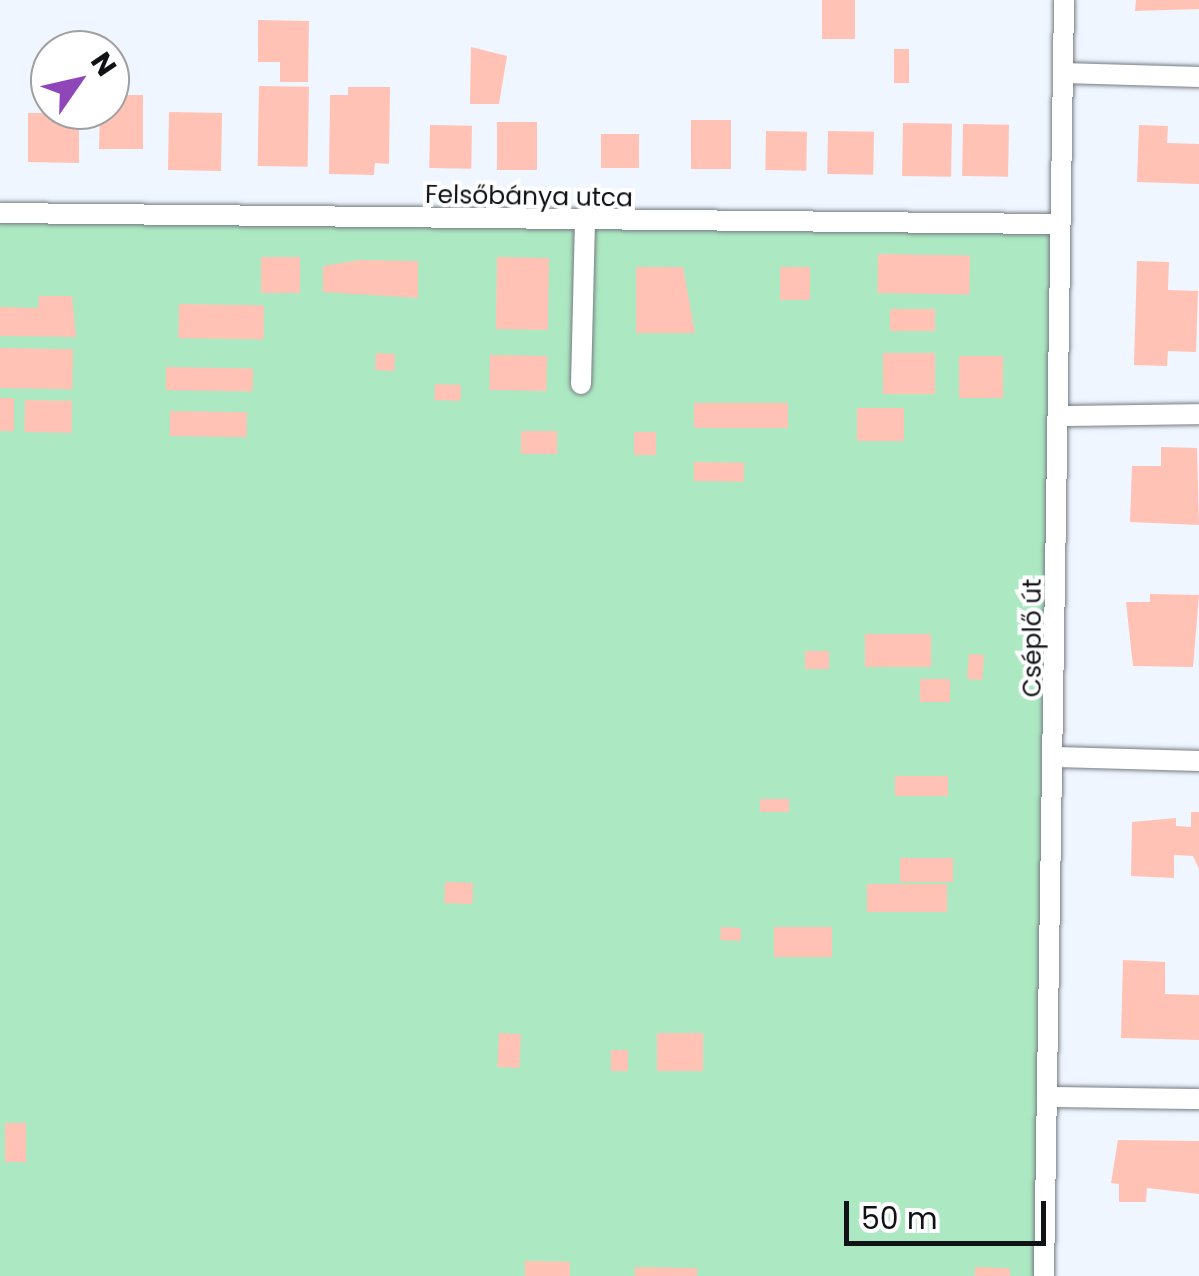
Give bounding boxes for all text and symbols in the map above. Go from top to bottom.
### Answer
north arrow [30,30,130,130]
text: N [82,44,126,84]
street label: Felsőbánya utca [425,180,633,214]
street label: Cséplő út [1018,579,1048,697]
scale bar [849,1181,1052,1243]
text: 50 m [861,1197,938,1240]

